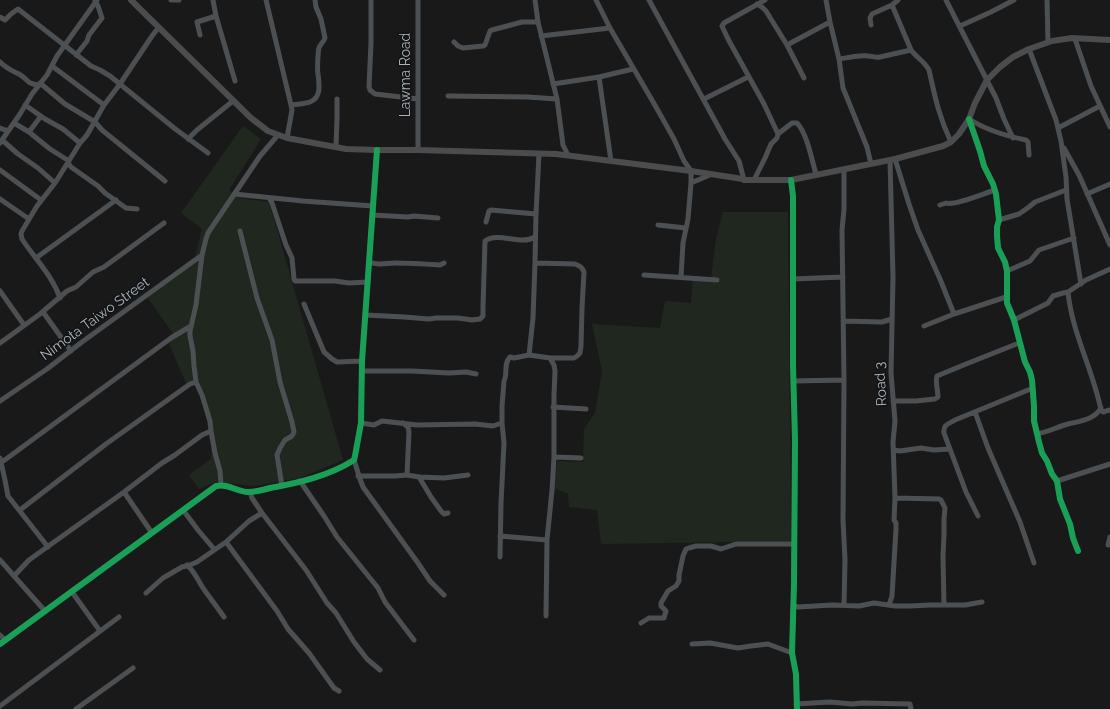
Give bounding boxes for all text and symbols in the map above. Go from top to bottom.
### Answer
street label: Lawma Road [398,33,414,117]
street label: Nimota Taiwo Street [37,274,153,364]
street label: Road 3 [871,361,891,407]

